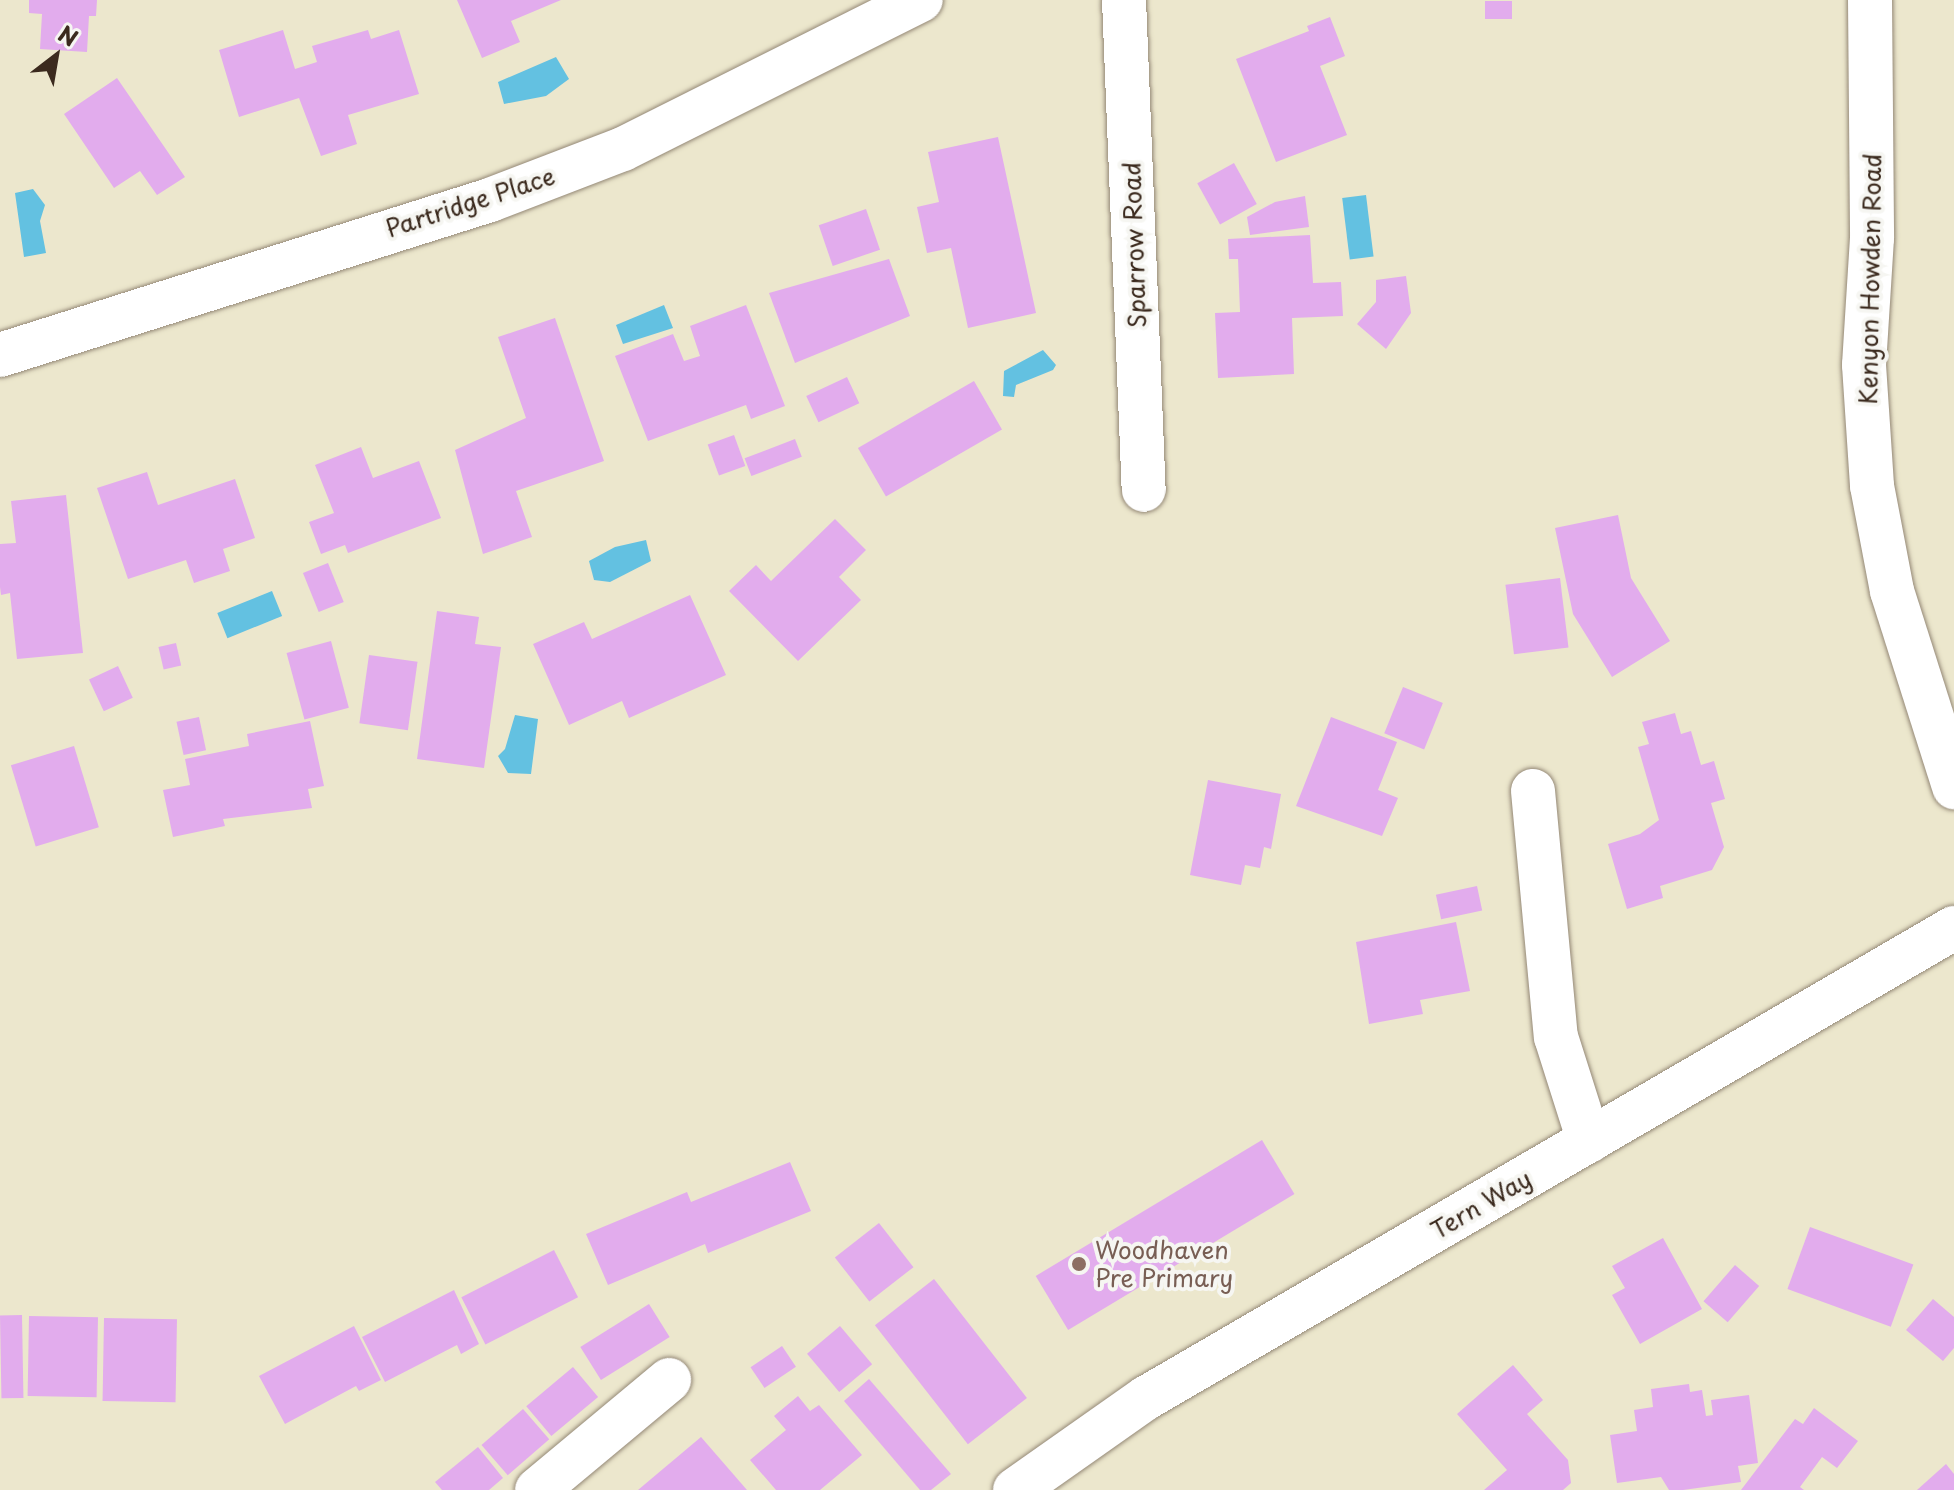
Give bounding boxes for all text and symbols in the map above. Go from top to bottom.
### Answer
north arrow [16,16,96,96]
text: N [53,16,85,54]
street label: Kenyon Howden Road [1853,154,1887,404]
street label: Partridge Place [382,161,558,243]
street label: Sparrow Road [1117,163,1151,327]
street label: Tern Way [1425,1164,1537,1244]
place label: Woodhaven Pre Primary [1095,1236,1234,1292]
marker: Woodhaven Pre Primary [1070,1255,1088,1273]

